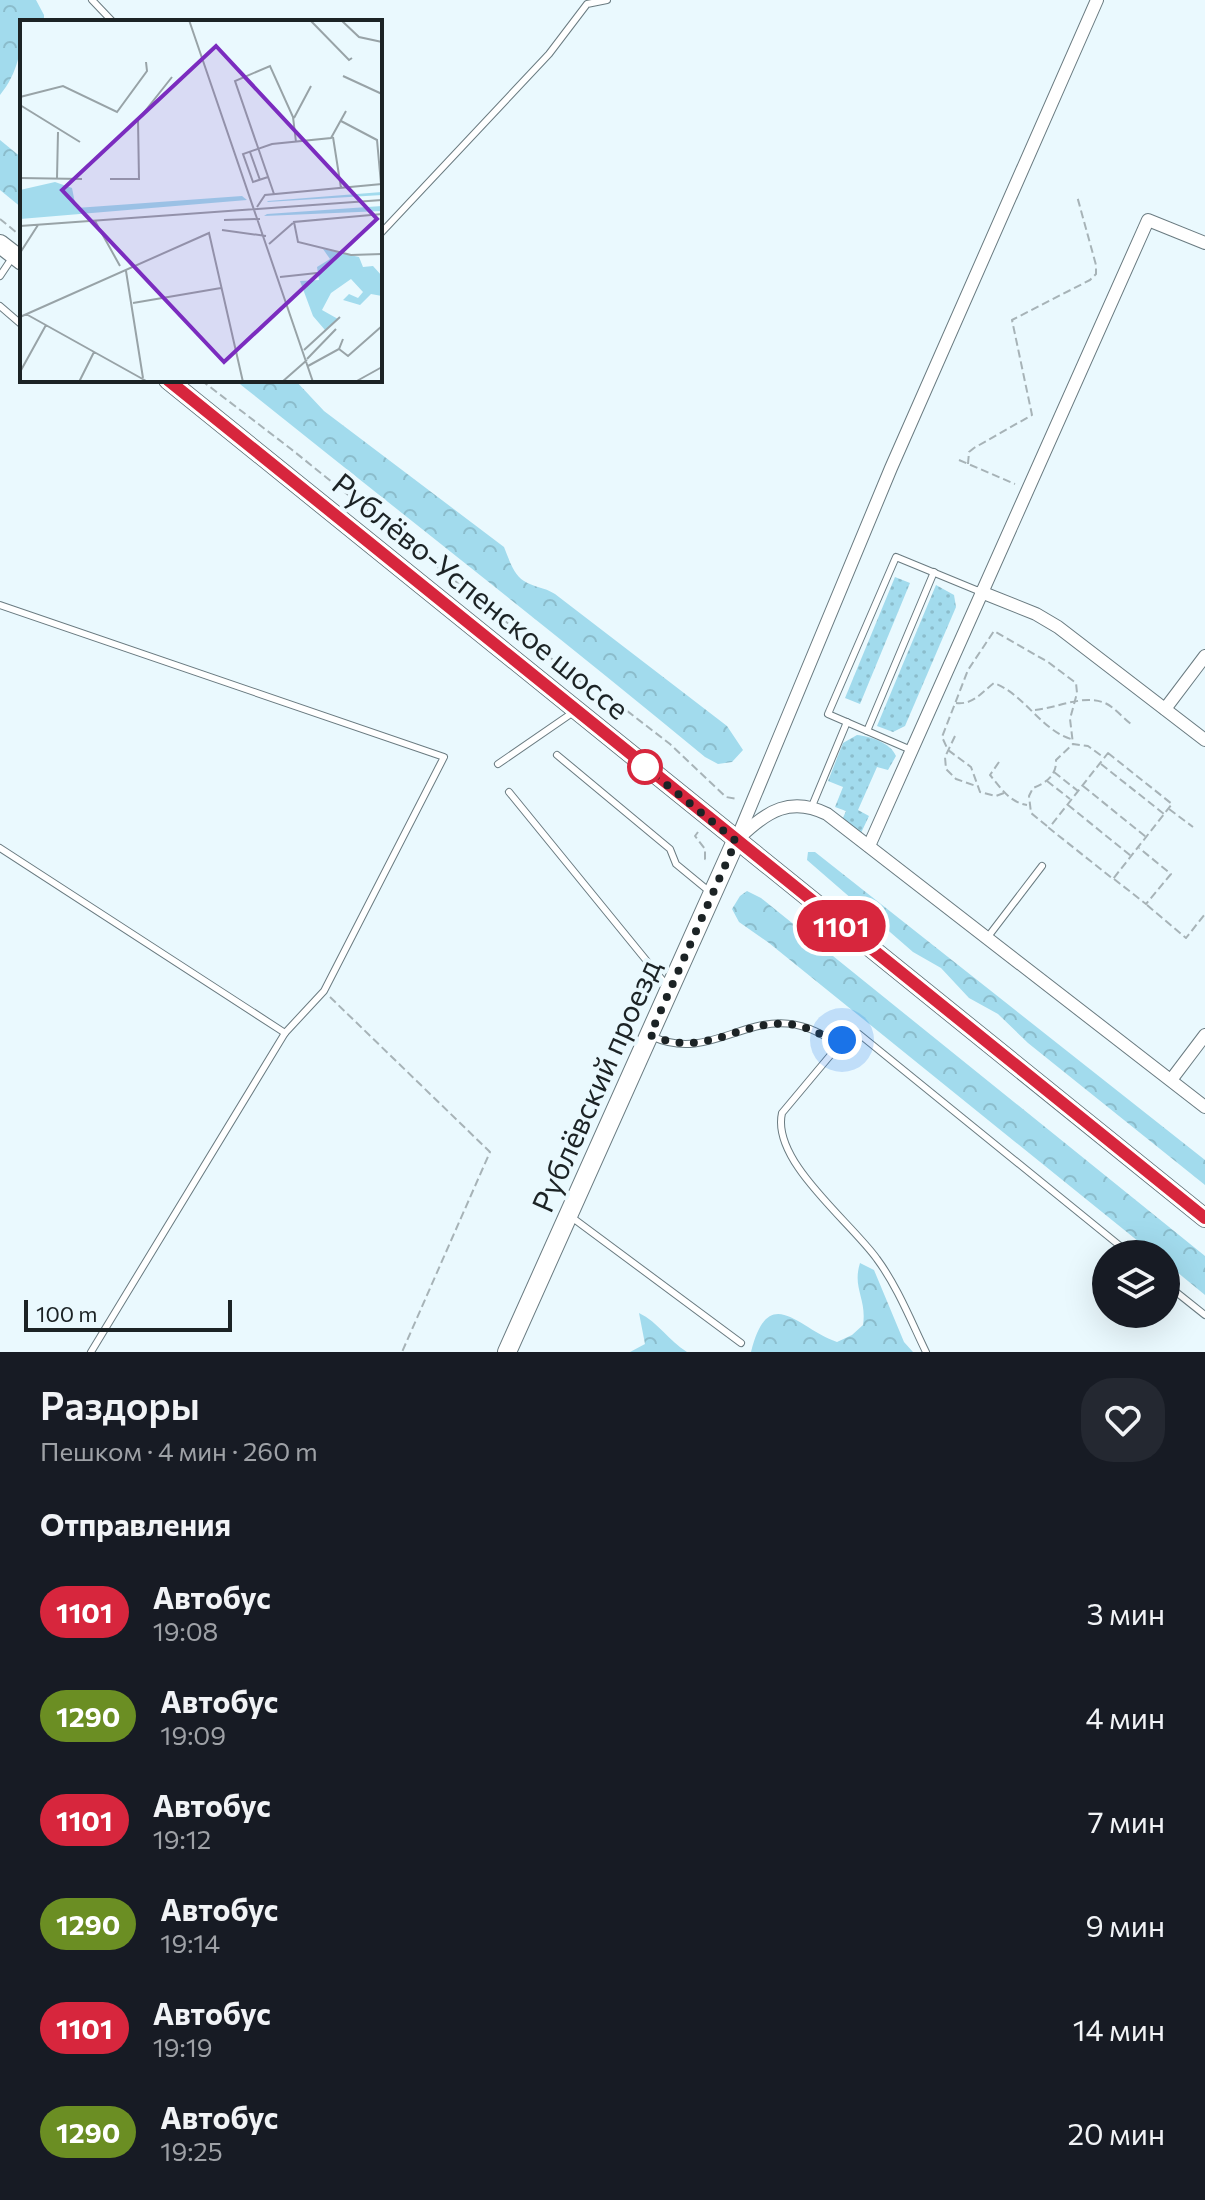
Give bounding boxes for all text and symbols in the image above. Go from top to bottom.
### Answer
inset map [20,20,382,382]
street label: Рублёво-Успенское шоссе [326,464,637,726]
unlabelled marker [628,750,662,784]
line badge: 1101 [785,900,897,952]
text: 1101 [813,909,869,943]
street label: Рублёвский проезд [522,953,667,1217]
your location [822,1020,862,1060]
map controls [1092,1240,1180,1328]
button: layers [1092,1240,1180,1328]
scale bar [24,1296,232,1332]
text: 100 m [36,1300,98,1327]
button: heart [1081,1378,1165,1462]
text: Раздоры [40,1381,200,1428]
text: Пешком · 4 мин · 260 m [40,1435,318,1466]
text: Отправления [40,1505,231,1542]
text: Автобус [153,1578,271,1615]
text: 3 мин [1086,1594,1165,1631]
text: 1101 [56,1595,113,1629]
text: 19:08 [153,1615,218,1646]
text: Автобус [160,1682,278,1719]
text: 4 мин [1086,1698,1165,1735]
text: 1290 [56,1699,120,1733]
text: 19:09 [160,1719,226,1750]
text: Автобус [153,1786,271,1823]
text: 7 мин [1088,1802,1165,1839]
text: 1101 [56,1803,113,1837]
text: 19:12 [153,1823,211,1854]
text: Автобус [160,1890,278,1927]
text: 9 мин [1085,1906,1165,1943]
text: 1290 [56,1907,120,1941]
text: 19:14 [160,1927,220,1958]
text: Автобус [153,1994,271,2031]
text: 14 мин [1073,2010,1165,2047]
text: 1101 [56,2011,113,2045]
text: 19:19 [153,2031,213,2062]
text: Автобус [160,2098,278,2135]
text: 20 мин [1067,2114,1165,2151]
text: 1290 [56,2115,120,2149]
text: 19:25 [160,2135,223,2166]

